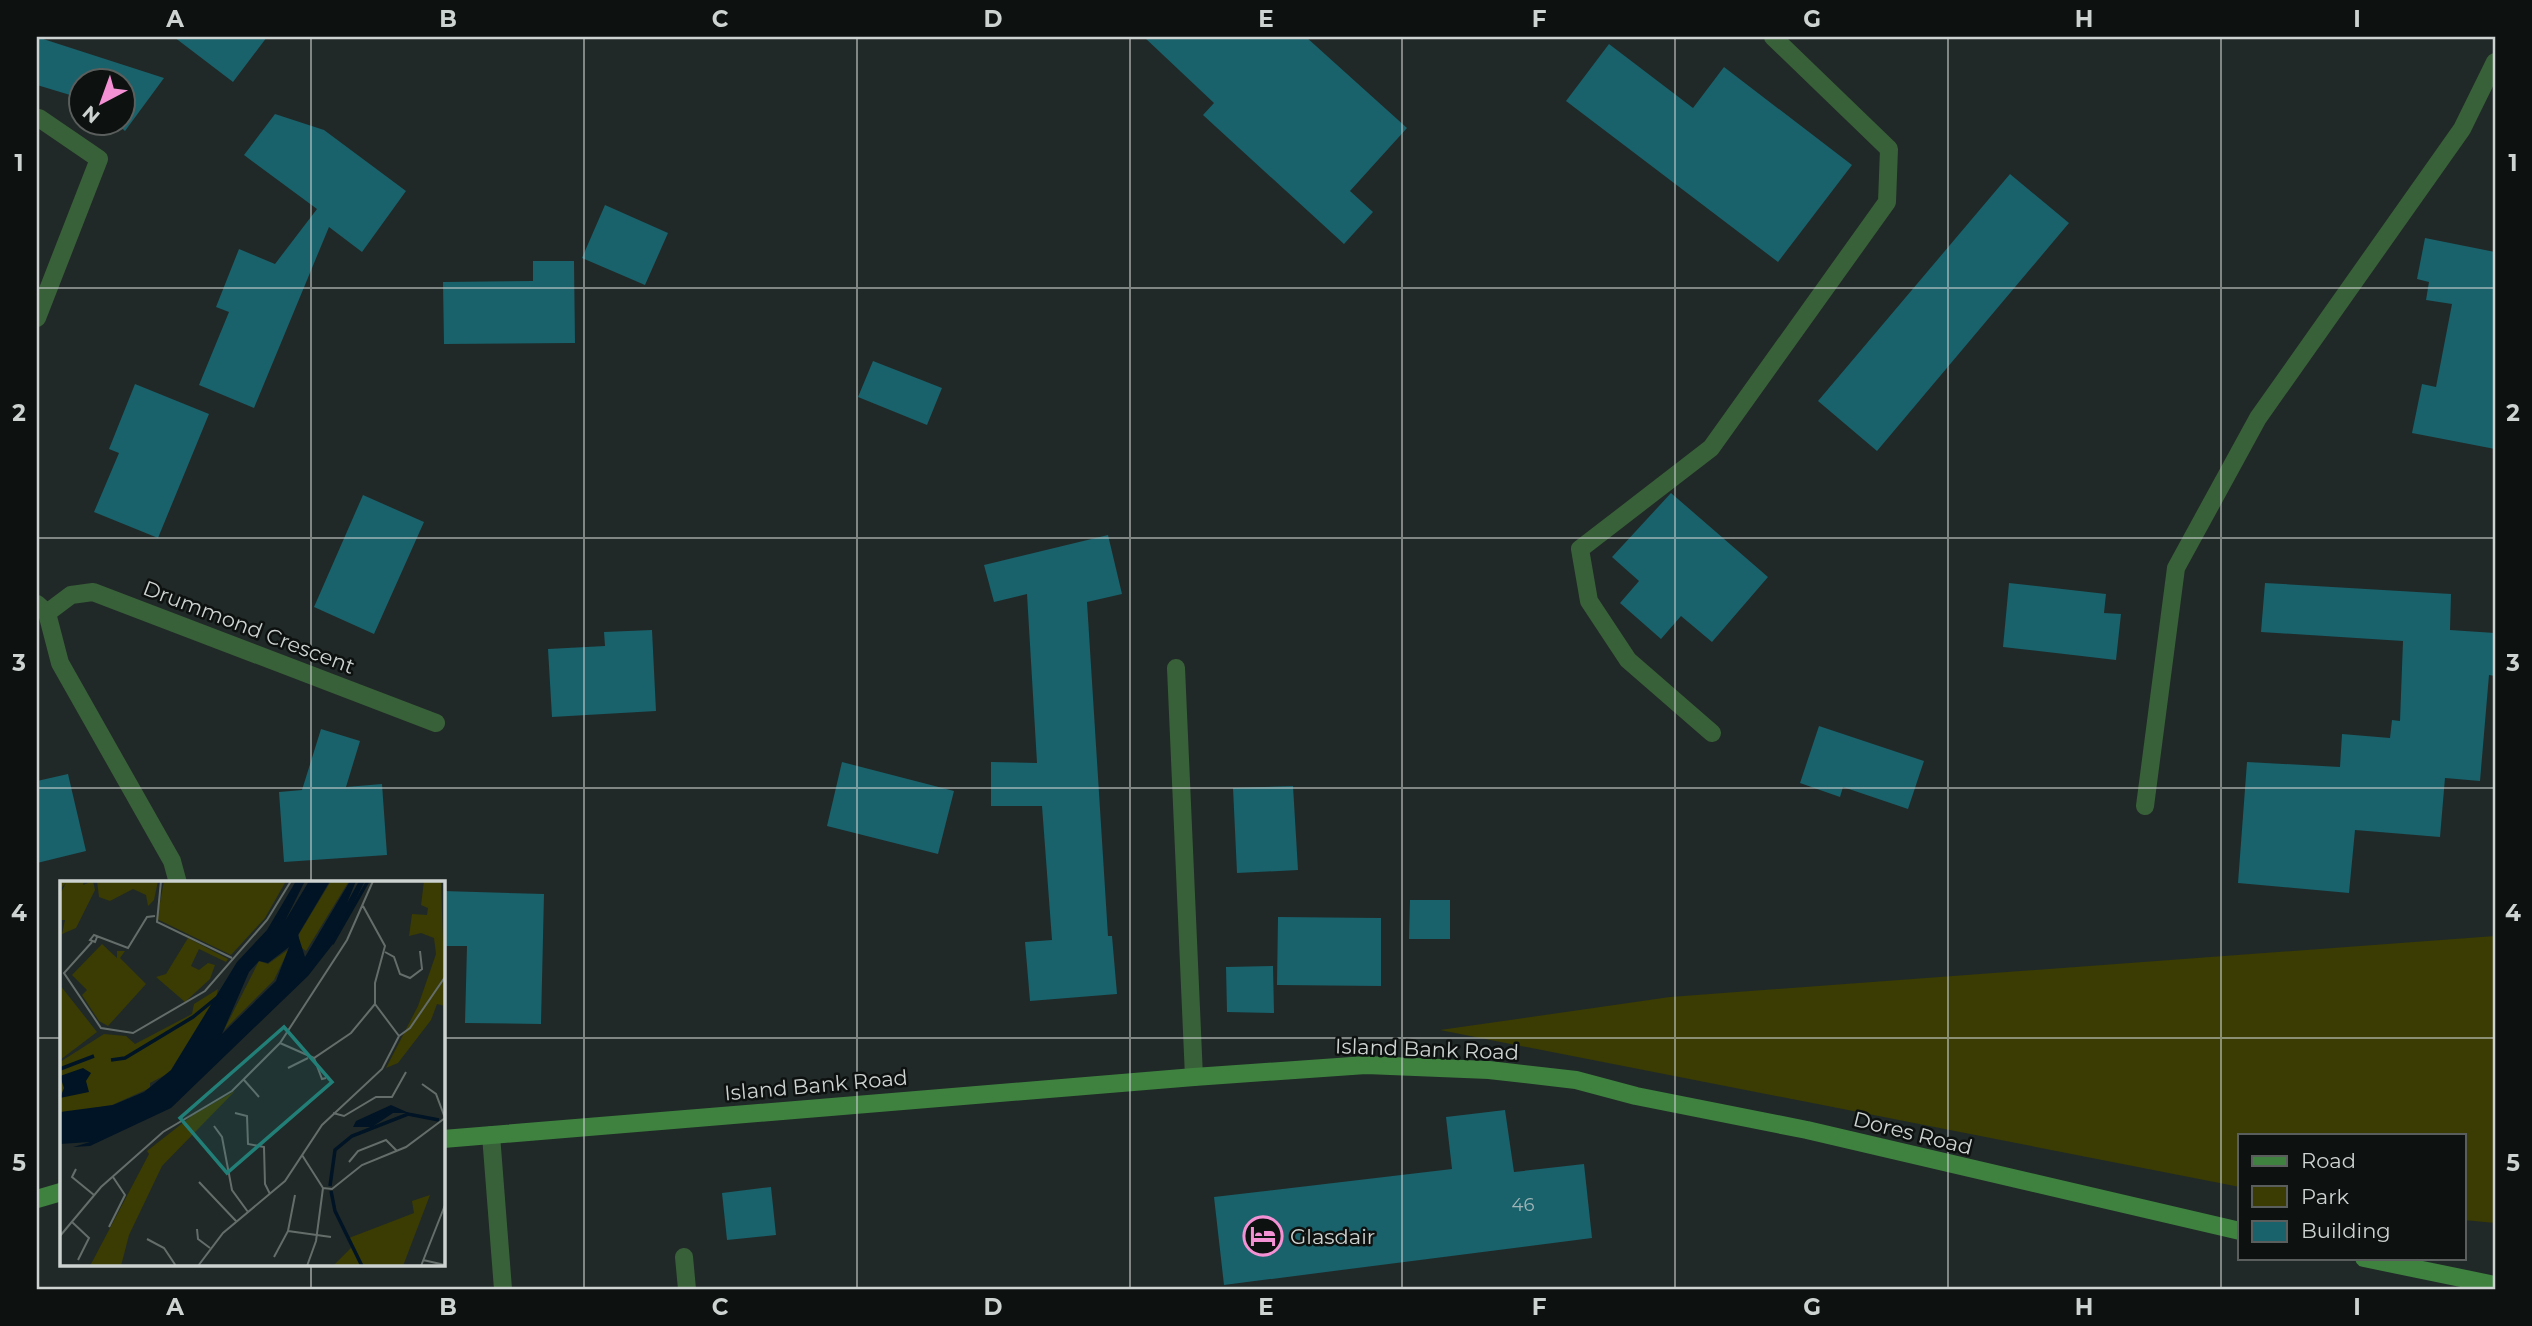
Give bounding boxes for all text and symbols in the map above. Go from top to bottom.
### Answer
text: A [165,5,184,33]
text: B [439,5,457,33]
text: C [712,5,729,33]
text: D [984,5,1003,33]
text: E [1258,5,1274,33]
text: F [1532,5,1547,33]
text: G [1803,5,1821,33]
text: H [2075,5,2093,33]
text: I [2353,5,2361,33]
north arrow [66,66,136,136]
text: N [78,101,105,128]
text: 1 [14,149,24,177]
text: 1 [2508,149,2518,177]
text: 2 [12,399,26,427]
text: 2 [2506,399,2520,427]
street label: Drummond Crescent [140,575,358,679]
text: 3 [11,649,26,677]
text: 3 [2505,649,2520,677]
inset map [60,881,444,1266]
text: 4 [11,899,27,927]
text: 4 [2505,899,2521,927]
street label: Island Bank Road [1335,1033,1519,1065]
street label: Island Bank Road [723,1065,909,1105]
street label: Dores Road [1851,1106,1975,1160]
legend [2238,1134,2466,1260]
text: Road [2301,1148,2356,1173]
text: 5 [12,1149,26,1177]
text: 5 [2506,1149,2520,1177]
text: Park [2301,1184,2349,1209]
house number: 46 [1512,1194,1534,1216]
hotel icon: Glasdair [1242,1215,1284,1257]
text: Building [2301,1218,2391,1243]
place label: Glasdair [1290,1224,1375,1249]
text: A [165,1293,184,1321]
text: B [439,1293,457,1321]
text: C [712,1293,729,1321]
text: D [984,1293,1003,1321]
text: E [1258,1293,1274,1321]
text: F [1532,1293,1547,1321]
text: G [1803,1293,1821,1321]
text: H [2075,1293,2093,1321]
text: I [2353,1293,2361,1321]

